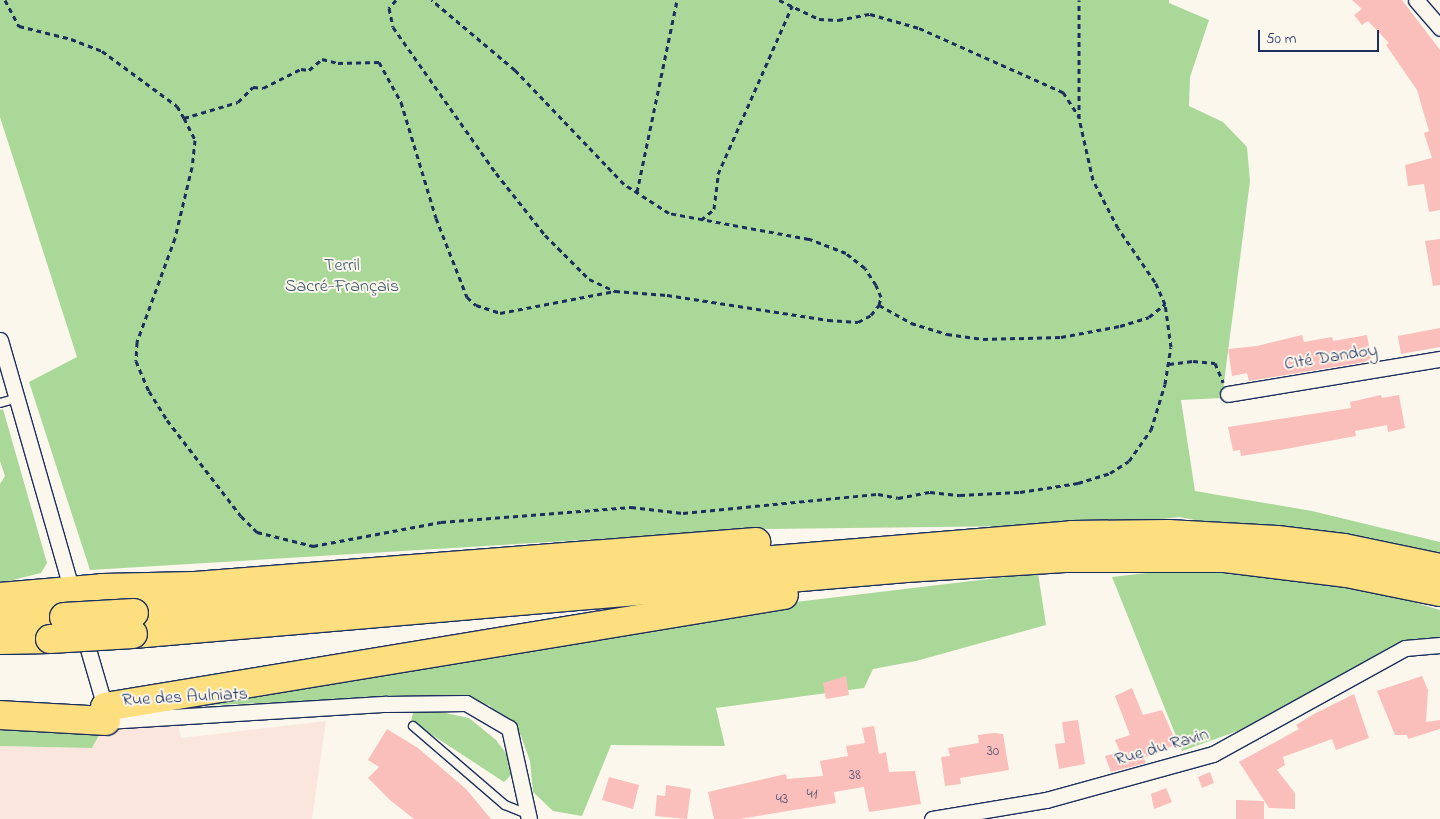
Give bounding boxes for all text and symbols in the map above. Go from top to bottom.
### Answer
scale bar [1260,20,1381,52]
text: 50 m [1266,28,1296,50]
park label: Terril Sacré-Français [285,256,399,298]
street label: CIté Dandoy [1283,340,1379,376]
street label: Rue des Aulniats [122,684,248,712]
street label: Rue du Ravin [1113,724,1211,772]
house number: 30 [987,743,999,761]
house number: 38 [849,767,861,785]
house number: 41 [807,786,817,804]
house number: 43 [776,791,788,809]

